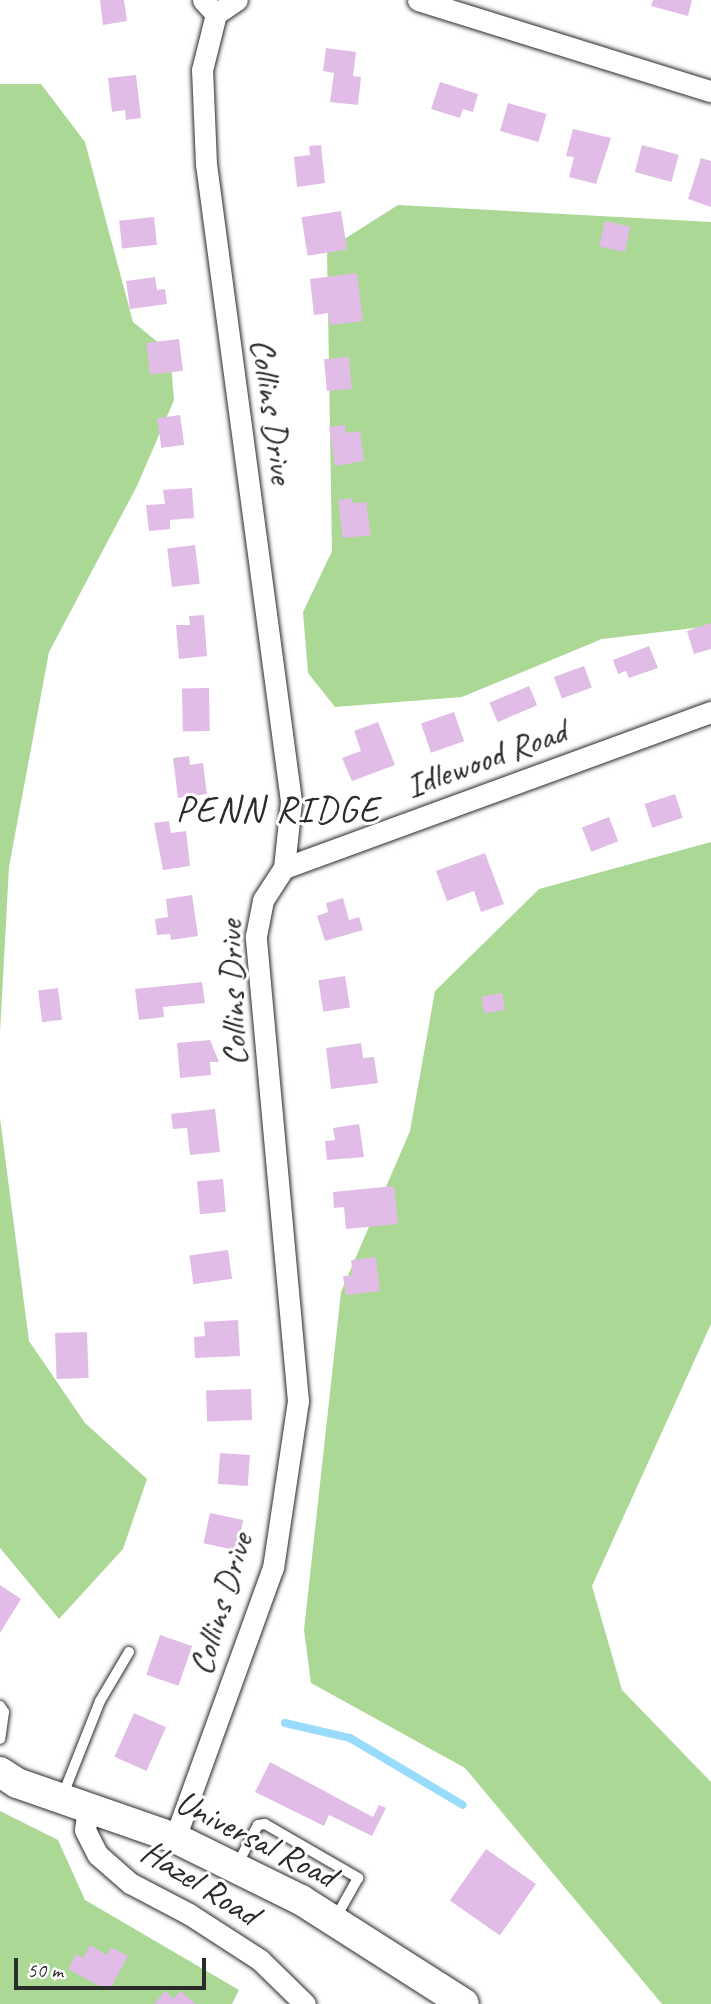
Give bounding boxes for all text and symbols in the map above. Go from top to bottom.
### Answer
street label: Collins Drive [241,336,303,486]
street label: Idlewood Road [400,710,572,808]
district label: PENN RIDGE [178,787,378,831]
street label: Collins Drive [209,919,257,1067]
street label: Collins Drive [180,1528,262,1680]
street label: Universal Road [169,1781,343,1897]
street label: Hazel Road [134,1831,266,1935]
scale bar [18,1944,210,1988]
text: 50 m [27,1957,63,1983]

